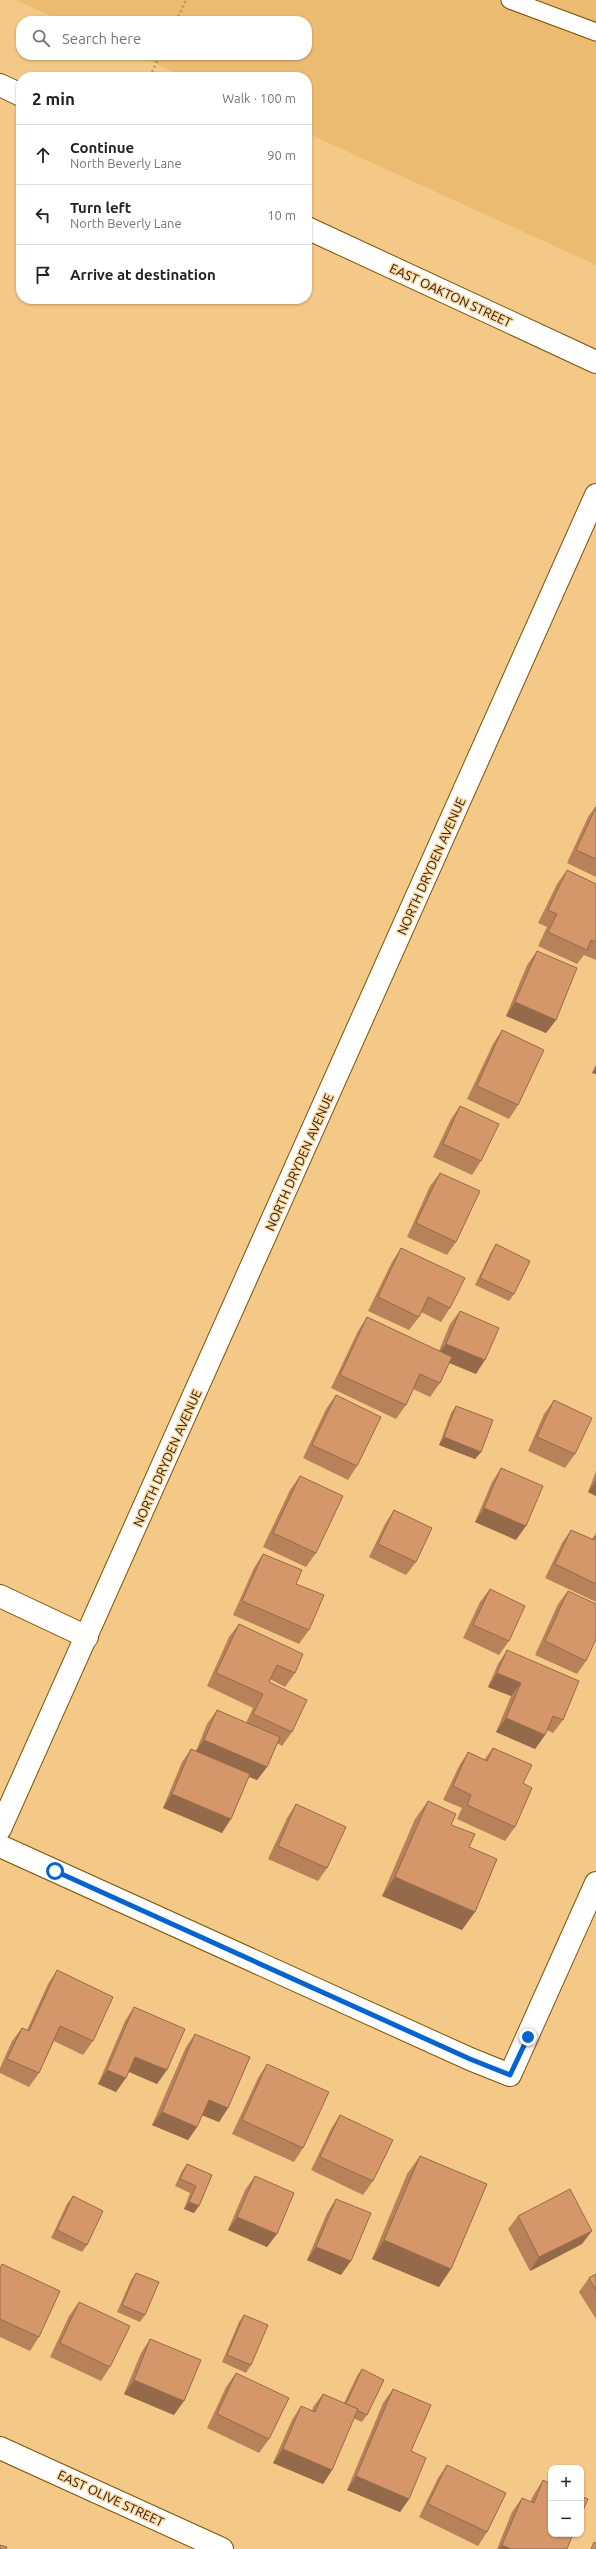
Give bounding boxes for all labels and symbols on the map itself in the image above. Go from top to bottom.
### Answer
street label: EAST OAKTON STREET [388,261,514,329]
street label: NORTH DRYDEN AVENUE [394,795,468,937]
street label: NORTH DRYDEN AVENUE [262,1091,336,1233]
street label: NORTH DRYDEN AVENUE [130,1387,204,1529]
route start [46,1862,64,1880]
route end [519,2028,537,2046]
street label: EAST OLIVE STREET [56,2467,166,2529]

